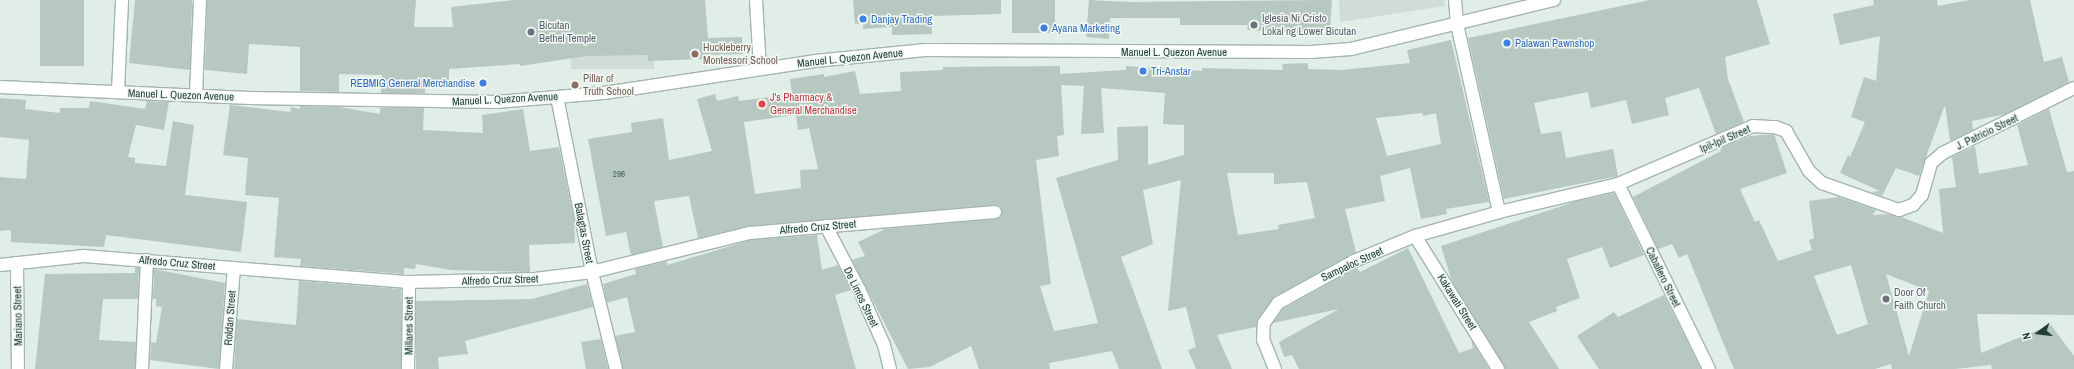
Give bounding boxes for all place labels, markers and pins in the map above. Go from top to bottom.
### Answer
place label: Danjay Trading [871,12,932,26]
place label: Iglesia Ni Cristo Lokal ng Lower Bicutan [1262,12,1356,38]
marker: Danjay Trading [858,14,868,24]
place label: Bicutan Bethel Temple [539,19,596,45]
marker: Iglesia Ni Cristo Lokal ng Lower Bicutan [1249,20,1259,30]
place label: Ayana Marketing [1052,21,1120,35]
marker: Ayana Marketing [1039,23,1049,33]
marker: Bicutan Bethel Temple [526,27,536,37]
place label: Palawan Pawnshop [1515,36,1594,50]
marker: Palawan Pawnshop [1502,38,1512,48]
place label: Huckleberry Montessori School [703,41,778,67]
marker: Huckleberry Montessori School [690,49,700,59]
place label: Tri-Anstar [1151,64,1191,78]
marker: Tri-Anstar [1138,66,1148,76]
place label: Pillar of Truth School [583,72,634,98]
place label: REBMIG General Merchandise [350,76,475,90]
marker: REBMIG General Merchandise [478,78,488,88]
marker: Pillar of Truth School [570,80,580,90]
place label: J's Pharmacy & General Merchandise [770,91,857,117]
marker: J's Pharmacy & General Merchandise [757,99,767,109]
place label: Door Of Faith Church [1894,286,1946,312]
marker: Door Of Faith Church [1881,294,1891,304]

